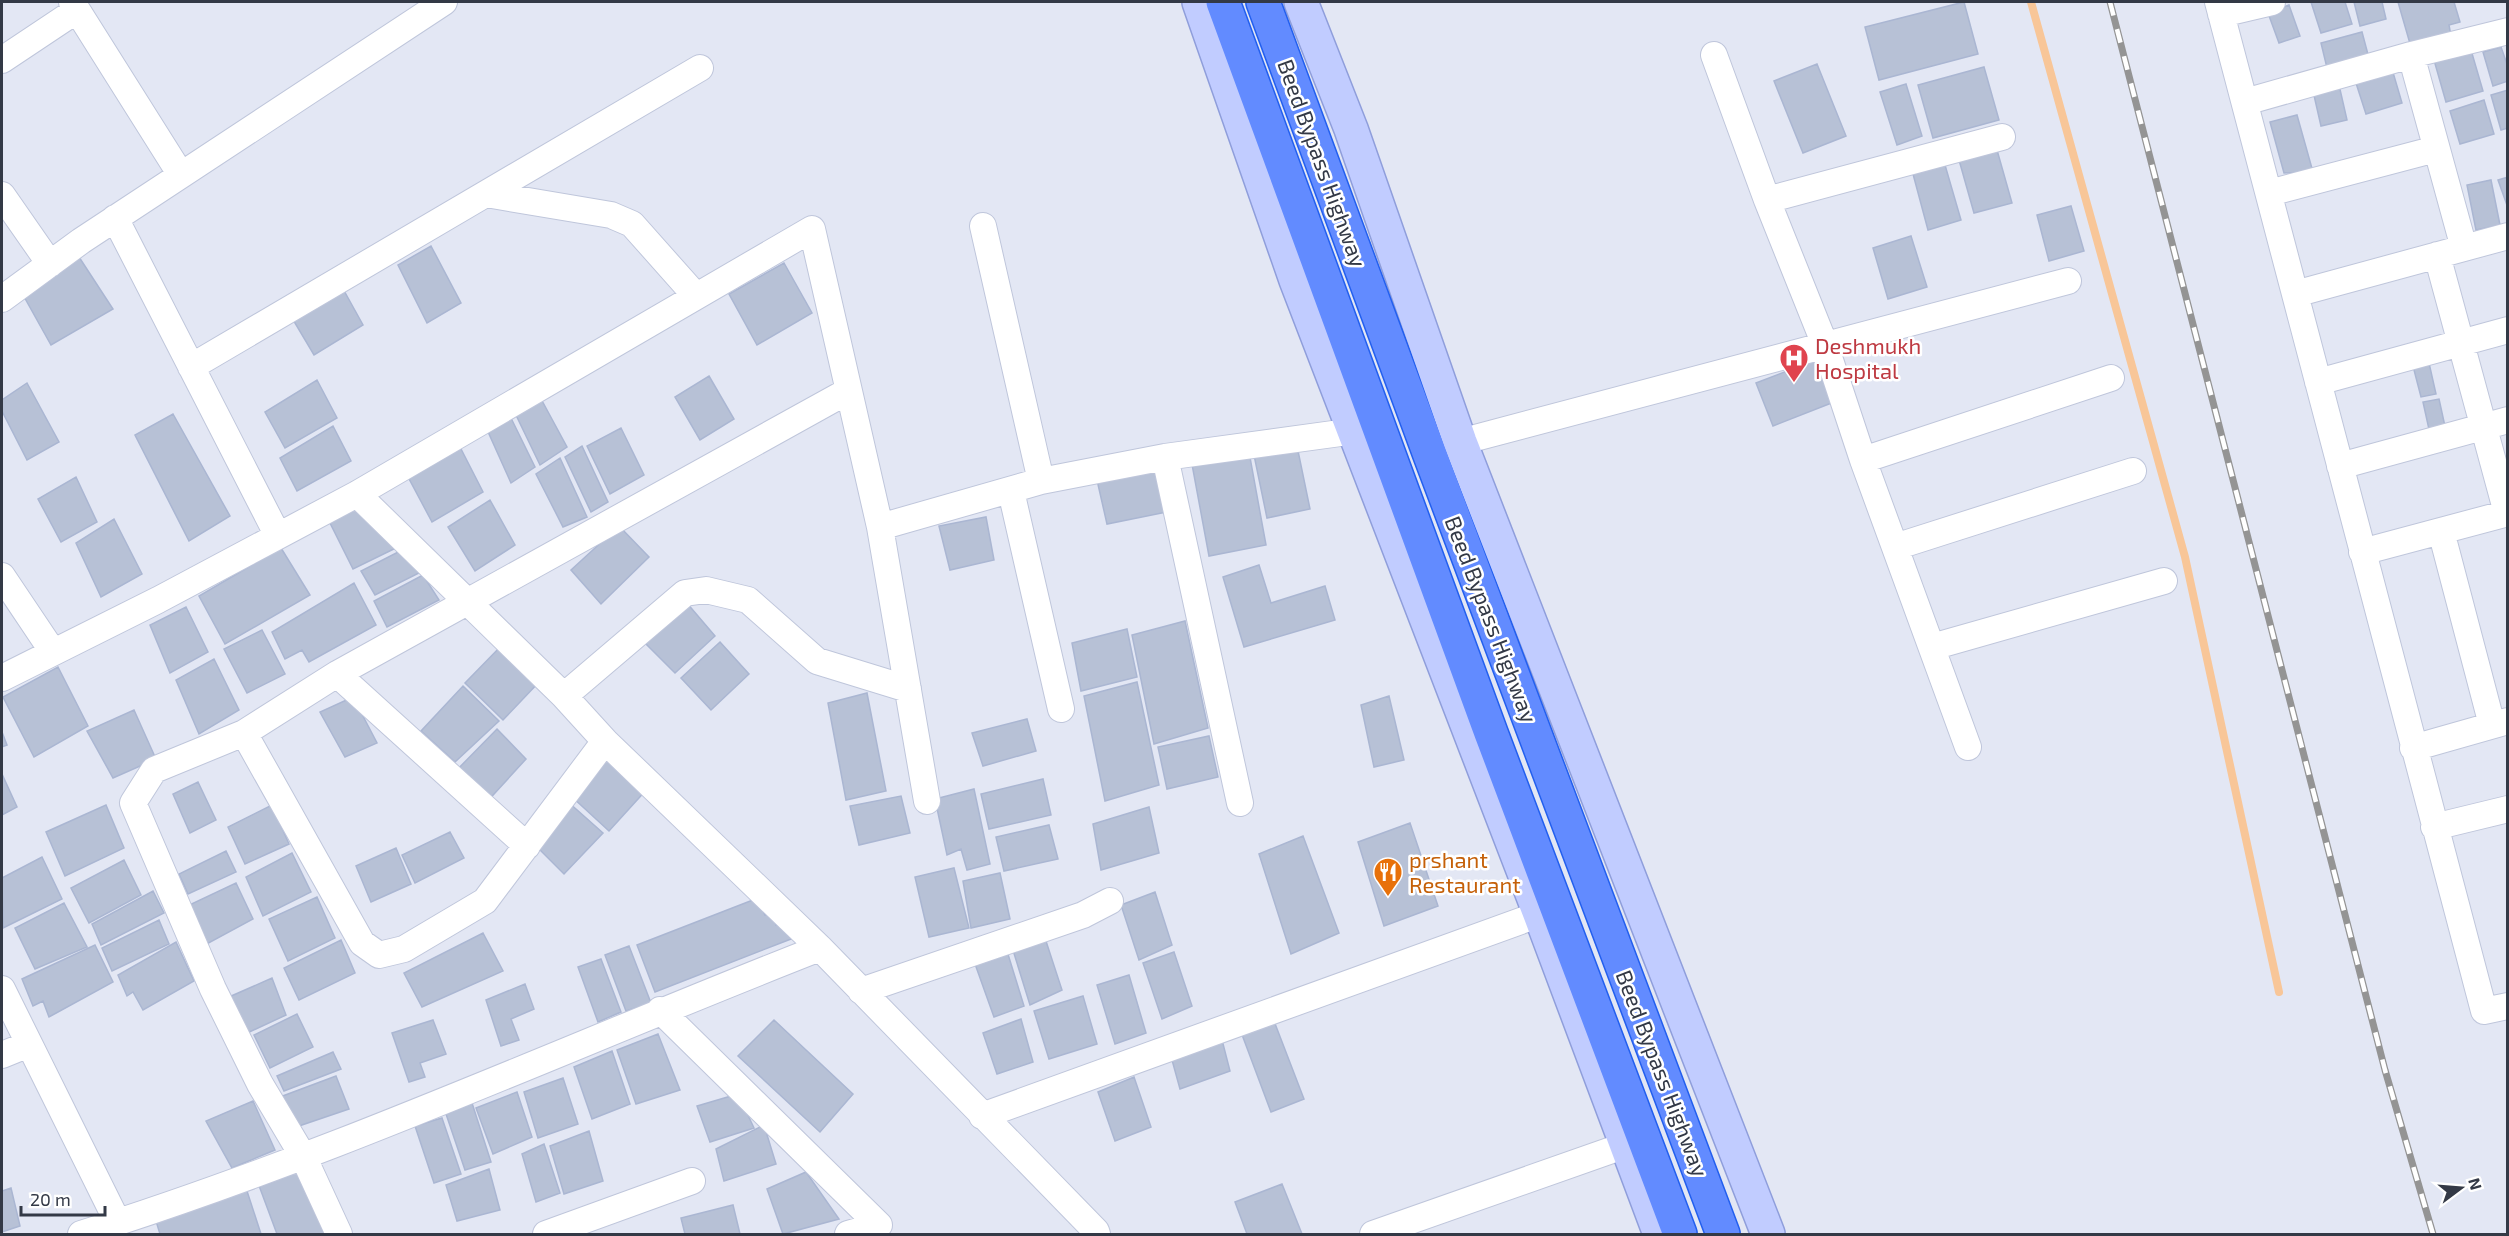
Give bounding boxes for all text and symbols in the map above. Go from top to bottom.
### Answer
street label: Beed Bypass Highway [1273,56,1373,271]
place label: Deshmukh Hospital [1815,332,1921,383]
hospital icon: Deshmukh Hospital [1778,342,1810,384]
street label: Beed Bypass Highway [1441,512,1544,726]
place label: prshant Restaurant [1409,846,1521,897]
restaurant icon: prshant Restaurant [1372,856,1404,898]
street label: Beed Bypass Highway [1612,966,1715,1180]
north arrow [2431,1158,2491,1218]
text: N [2465,1176,2487,1192]
scale bar [21,1179,105,1217]
text: 20 m [30,1188,71,1210]

